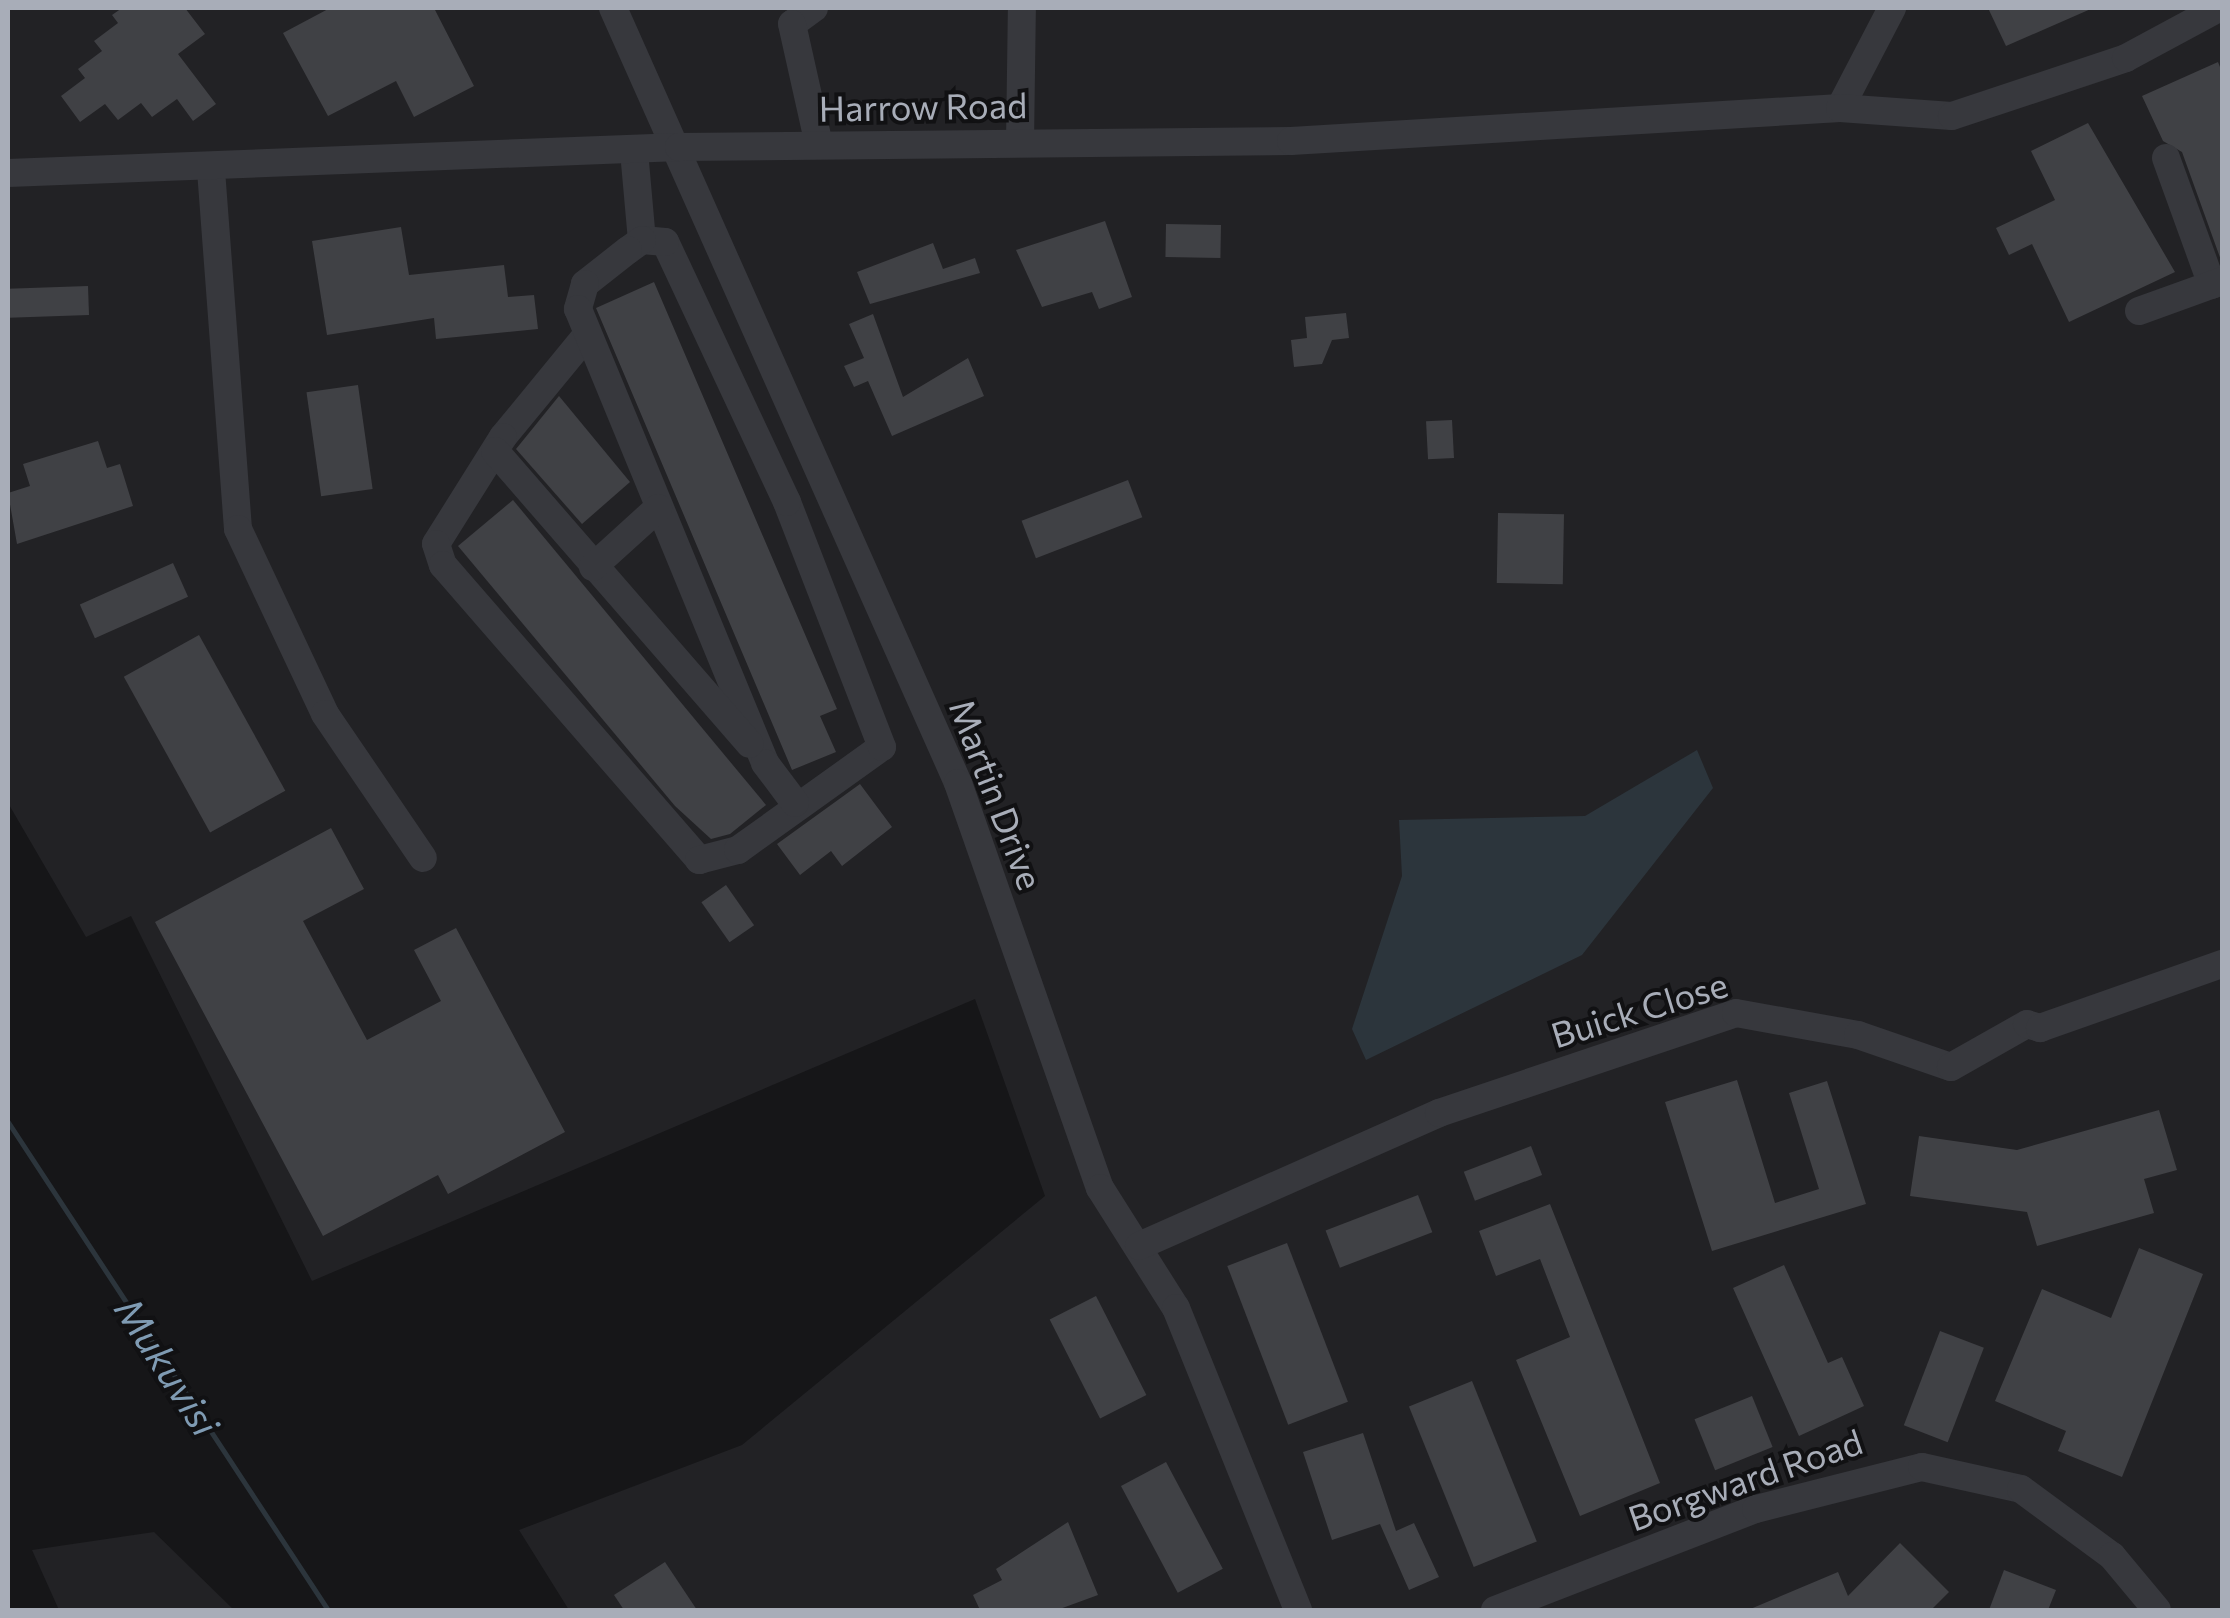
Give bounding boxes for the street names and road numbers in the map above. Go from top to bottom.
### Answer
street label: Harrow Road [818,83,1028,129]
street label: Martin Drive [942,693,1052,895]
street label: Buick Close [1546,962,1732,1056]
street label: Borgward Road [1623,1419,1867,1539]

